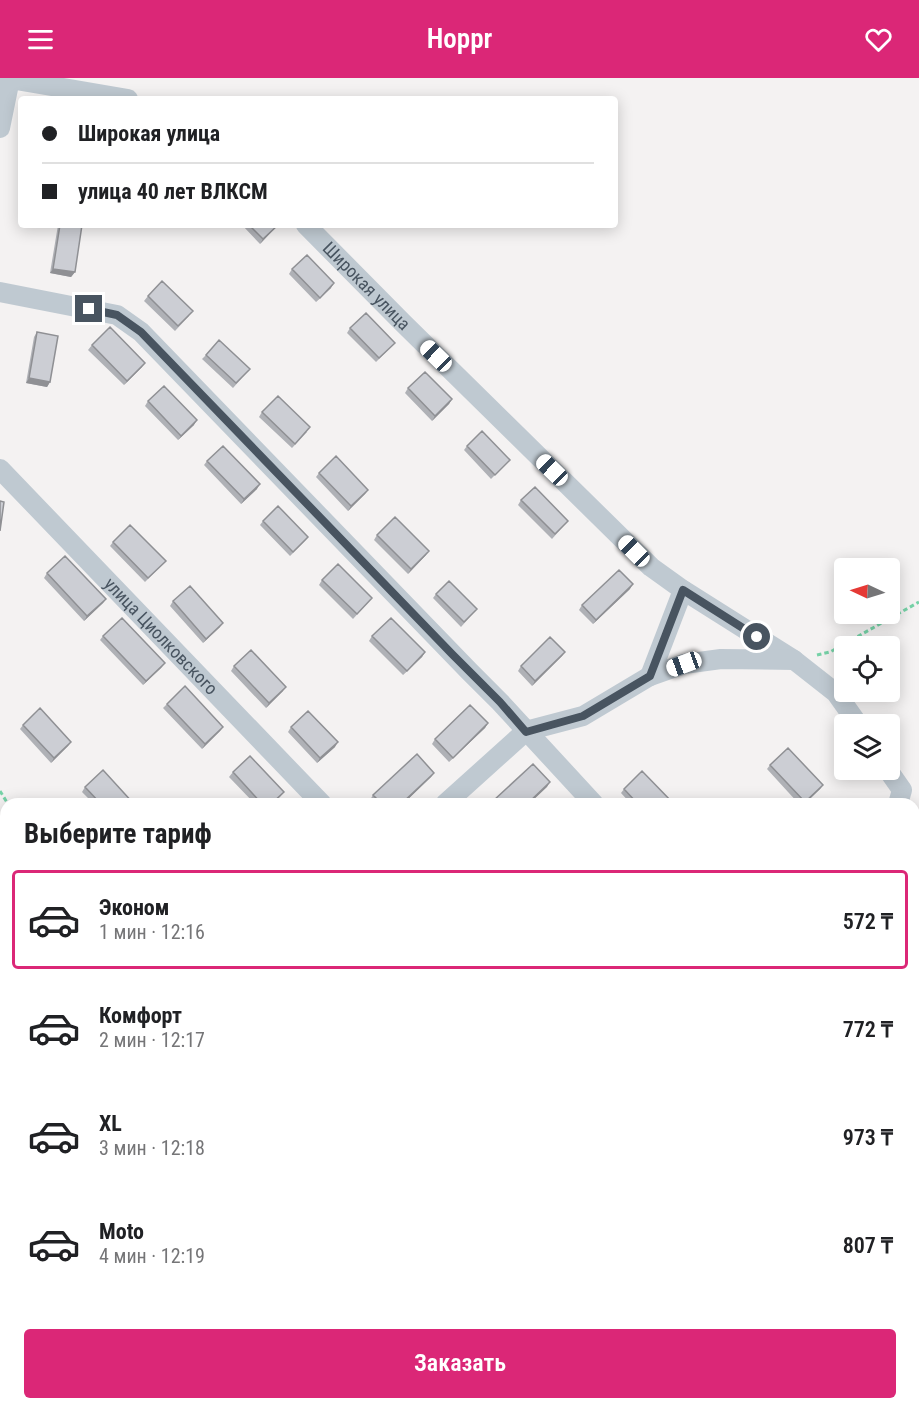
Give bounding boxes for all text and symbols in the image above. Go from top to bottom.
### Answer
icon: menu [24,23,57,56]
text: Hoppr [427,23,492,55]
icon: heart [862,23,895,56]
text: Широкая улица [78,121,220,146]
text: улица 40 лет ВЛКСМ [78,179,268,204]
street label: Широкая улица [319,237,415,334]
route end [75,295,102,322]
car [417,337,455,375]
car [533,451,571,489]
car [615,532,653,570]
north arrow [834,558,900,624]
map controls [834,558,900,780]
street label: улица Циолковского [100,573,222,699]
route start [743,623,770,650]
button: locate [834,636,900,702]
car [664,649,704,679]
button: layers [834,714,900,780]
text: Выберите тариф [24,818,212,850]
icon: car [27,893,81,947]
text: Эконом [99,895,169,920]
text: 572 ₸ [843,909,893,934]
text: 1 мин · 12:16 [99,920,205,944]
icon: car [27,1001,81,1055]
text: Комфорт [99,1003,182,1028]
text: 772 ₸ [843,1017,893,1042]
text: 2 мин · 12:17 [99,1028,205,1052]
icon: car [27,1109,81,1163]
text: XL [99,1111,122,1136]
text: 973 ₸ [843,1125,893,1150]
text: 3 мин · 12:18 [99,1136,205,1160]
icon: car [27,1217,81,1271]
text: Moto [99,1219,144,1244]
text: 807 ₸ [843,1233,893,1258]
text: 4 мин · 12:19 [99,1244,205,1268]
button: Заказать [24,1329,896,1398]

